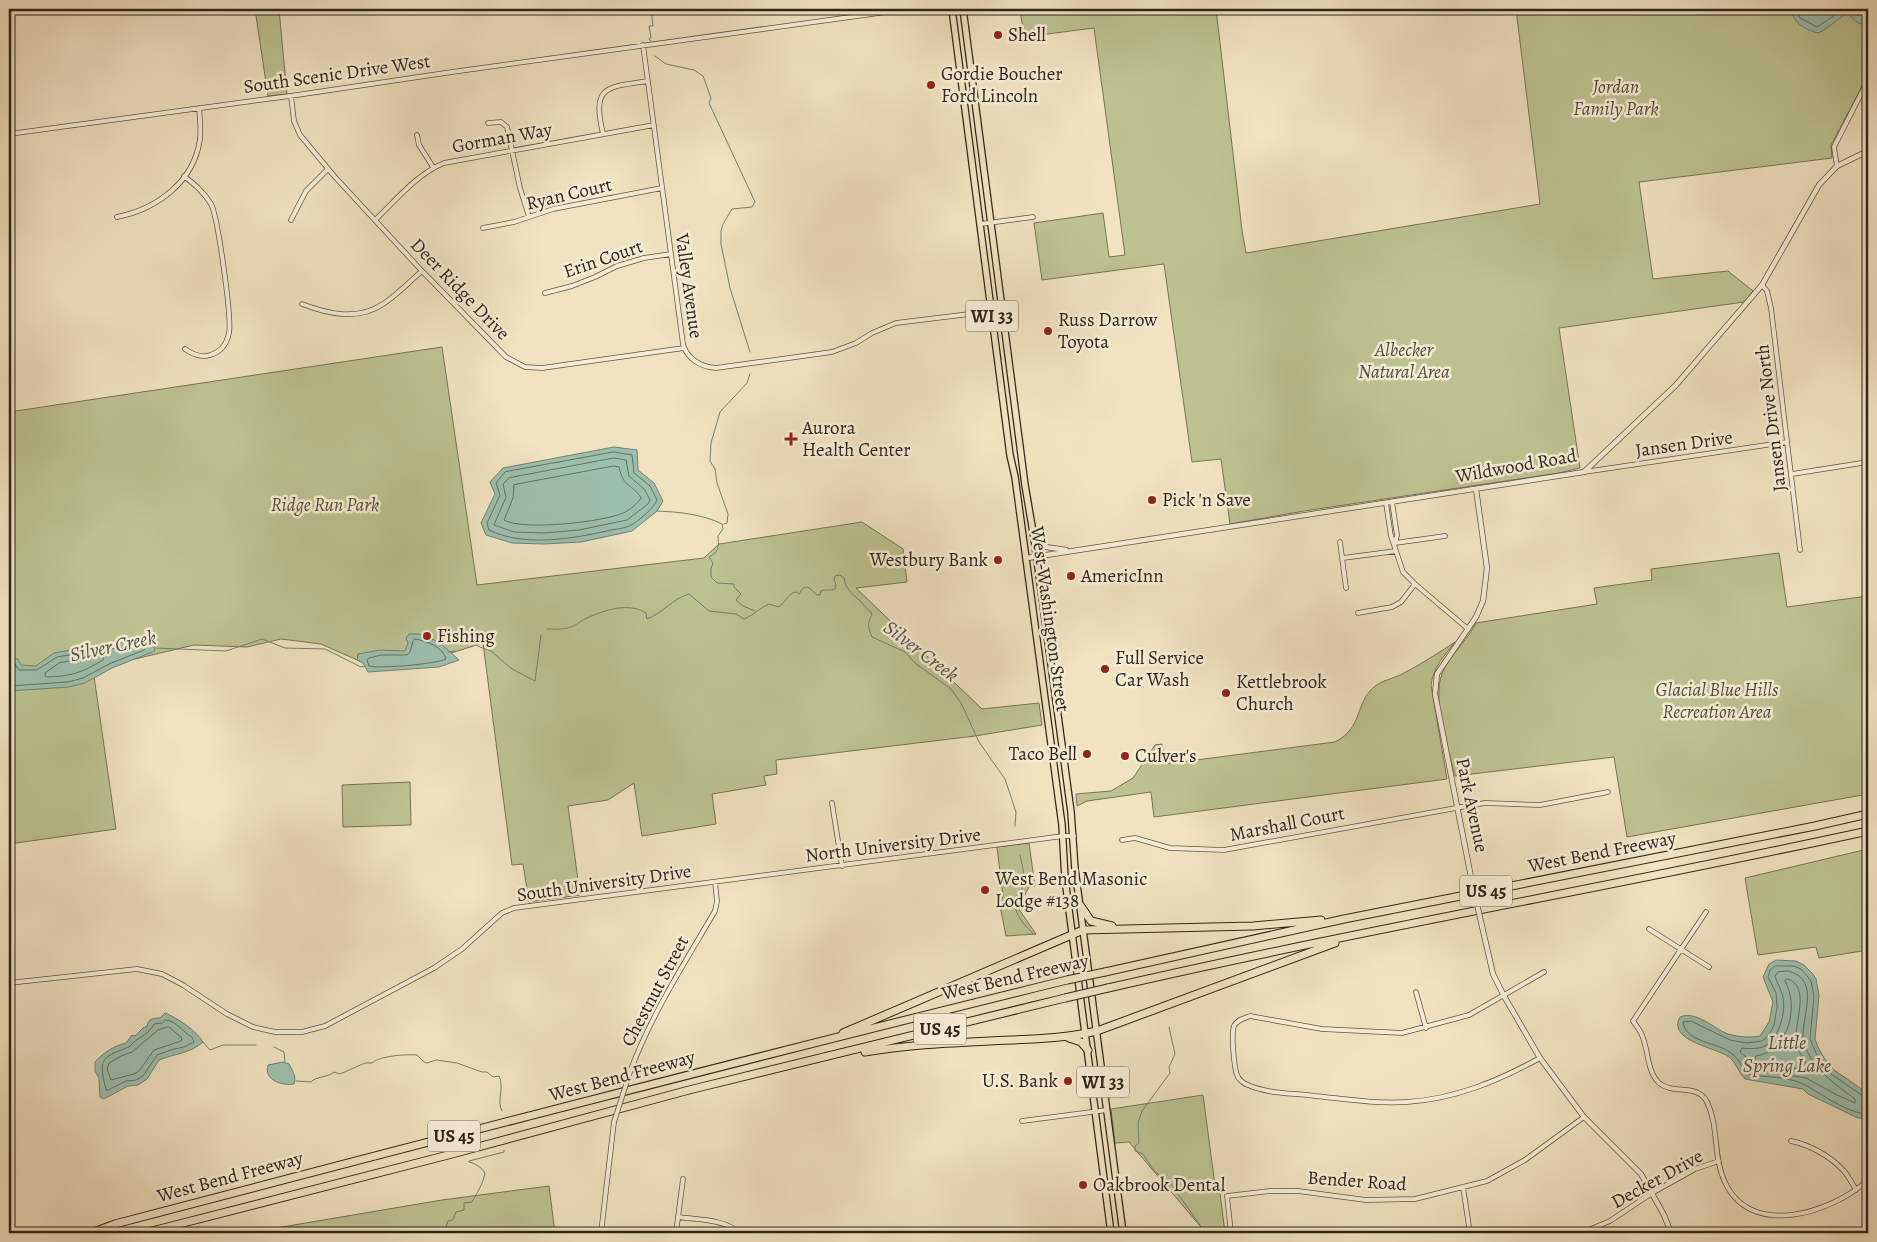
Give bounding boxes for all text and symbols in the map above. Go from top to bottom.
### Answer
place label: Shell [1008,22,1046,48]
marker: Shell [992,29,1004,41]
street label: South Scenic Drive West [242,48,432,100]
place label: Gordie Boucher Ford Lincoln [941,61,1063,109]
park label: Jordan Family Park [1573,74,1659,122]
marker: Gordie Boucher Ford Lincoln [925,79,937,91]
street label: Gorman Way [450,116,555,160]
street label: Ryan Court [524,172,614,216]
street label: Valley Avenue [669,231,709,340]
street label: Deer Ridge Drive [405,232,515,346]
street label: Erin Court [560,233,646,285]
road number: WI 33 [966,300,1018,332]
place label: Russ Darrow Toyota [1058,307,1158,355]
marker: Russ Darrow Toyota [1042,325,1054,337]
park label: Albecker Natural Area [1358,337,1450,385]
street label: Jansen Drive North [1749,343,1793,493]
place label: Aurora Health Center [801,415,911,463]
street label: Jansen Drive [1634,424,1734,464]
marker: Aurora Health Center [784,432,798,446]
street label: Wildwood Road [1452,442,1579,490]
place label: Pick 'n Save [1162,487,1251,513]
park label: Ridge Run Park [271,492,379,518]
marker: Pick 'n Save [1146,494,1158,506]
street label: West Washington Street [1024,524,1076,714]
place label: Westbury Bank [869,547,989,573]
marker: Westbury Bank [992,554,1004,566]
place label: AmericInn [1080,563,1164,589]
marker: AmericInn [1065,570,1077,582]
water label: Silver Creek [878,614,964,688]
place label: Fishing [437,623,495,649]
water label: Silver Creek [67,624,159,668]
marker: Fishing [421,630,433,642]
place label: Full Service Car Wash [1115,645,1204,693]
marker: Full Service Car Wash [1099,663,1111,675]
place label: Kettlebrook Church [1236,669,1327,717]
park label: Glacial Blue Hills Recreation Area [1655,677,1779,725]
marker: Kettlebrook Church [1220,687,1232,699]
place label: Taco Bell [1009,741,1077,767]
place label: Culver's [1135,743,1197,769]
marker: Taco Bell [1081,748,1093,760]
marker: Culver's [1119,750,1131,762]
street label: Park Avenue [1449,755,1495,855]
street label: Marshall Court [1227,800,1347,848]
street label: North University Drive [804,821,982,869]
street label: West Bend Freeway [1525,825,1679,879]
street label: South University Drive [515,858,693,908]
place label: West Bend Masonic Lodge #138 [994,866,1147,914]
road number: US 45 [1460,876,1512,906]
marker: West Bend Masonic Lodge #138 [979,884,991,896]
street label: Chestnut Street [615,931,695,1051]
street label: West Bend Freeway [938,947,1092,1007]
road number: US 45 [914,1014,966,1044]
water label: Little Spring Lake [1743,1029,1831,1079]
street label: West Bend Freeway [545,1044,698,1108]
road number: WI 33 [1077,1066,1129,1098]
place label: U.S. Bank [982,1068,1059,1094]
marker: U.S. Bank [1062,1075,1074,1087]
road number: US 45 [428,1120,480,1152]
street label: Decker Drive [1606,1143,1708,1215]
street label: West Bend Freeway [153,1145,306,1209]
street label: Bender Road [1307,1165,1408,1197]
place label: Oakbrook Dental [1093,1172,1226,1198]
marker: Oakbrook Dental [1077,1179,1089,1191]

